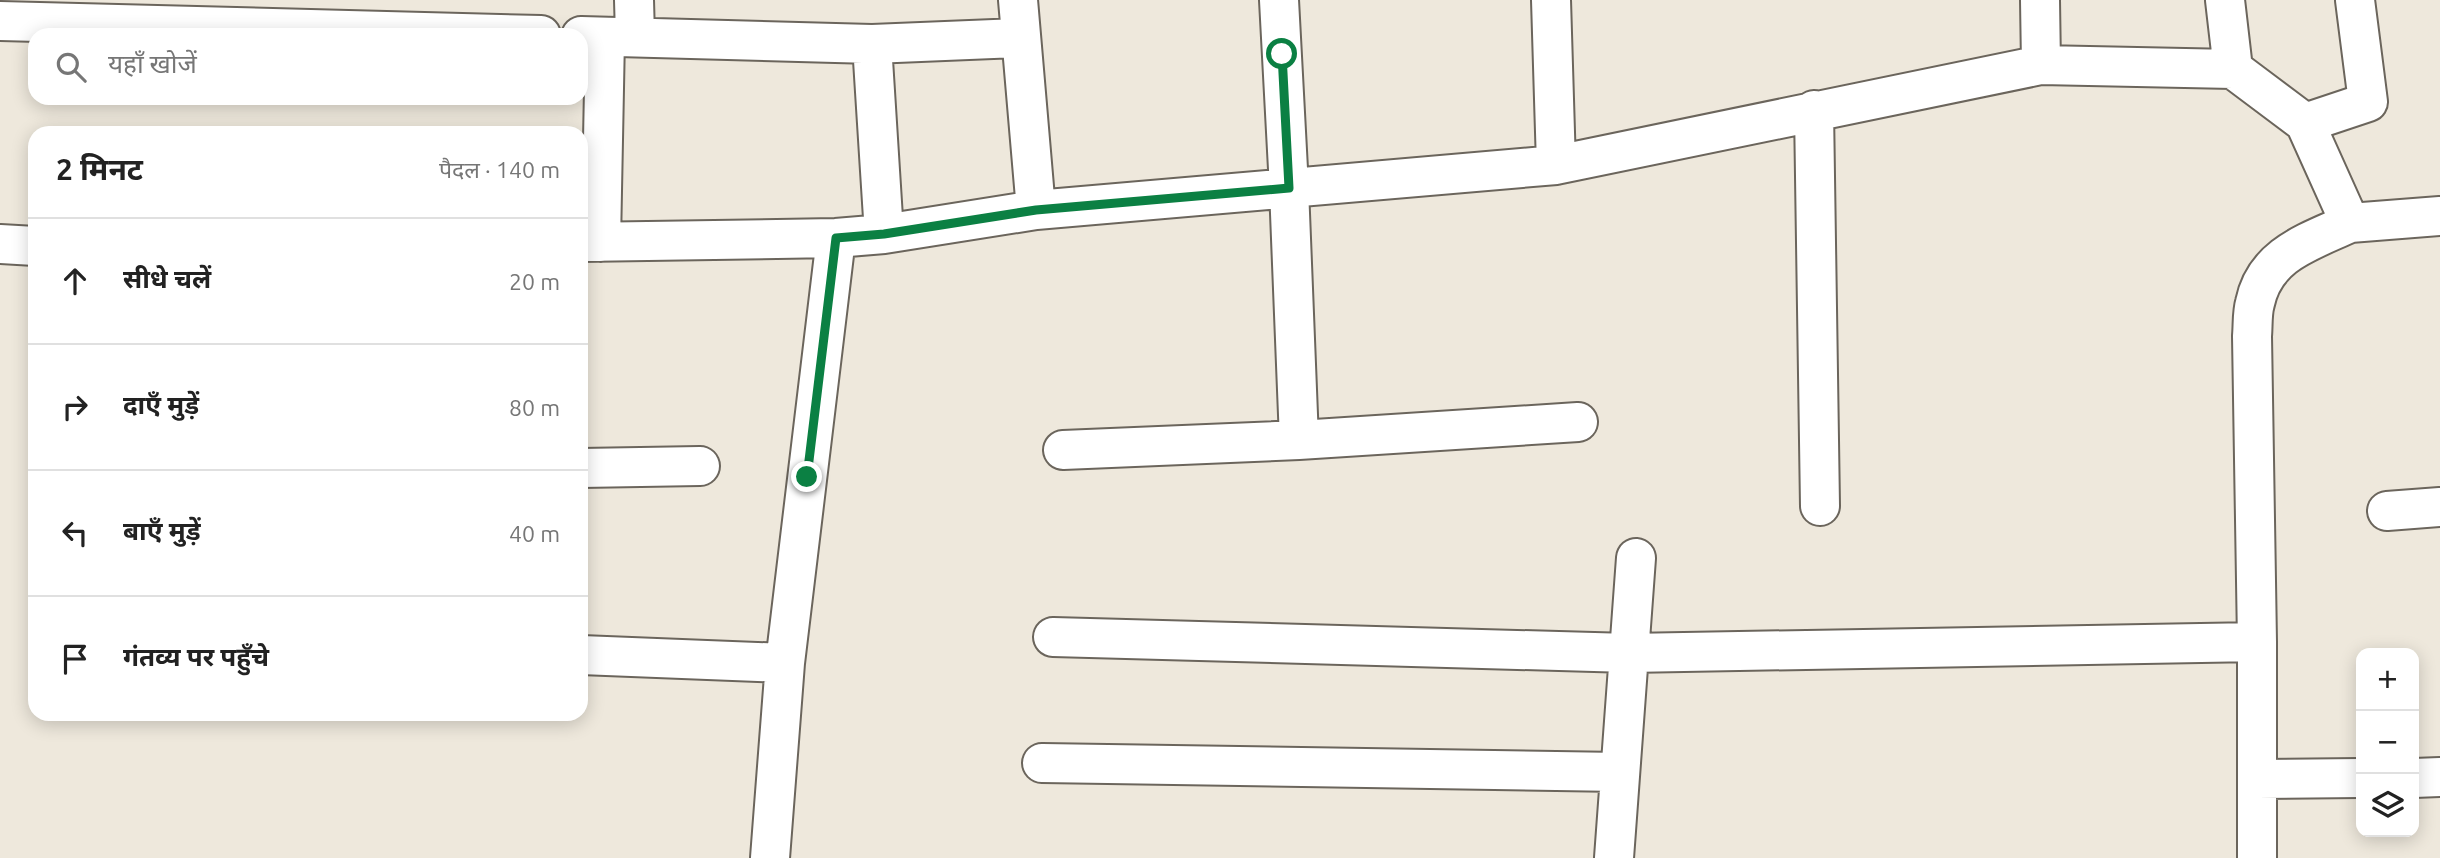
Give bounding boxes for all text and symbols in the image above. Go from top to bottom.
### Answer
search box [28,28,588,105]
route start [1266,38,1297,69]
icon: search [52,48,90,86]
text: यहाँ खोजें [108,49,197,78]
text: 2 मिनट [56,152,143,186]
text: पैदल · 140 m [439,157,560,182]
icon: ahead [56,262,94,300]
text: सीधे चलें [123,264,211,293]
text: 20 m [509,269,560,294]
icon: right [56,388,94,426]
text: दाएँ मुड़ें [123,390,199,419]
text: 80 m [509,395,560,420]
route end [791,461,822,492]
icon: left [56,514,94,552]
text: बाएँ मुड़ें [123,516,200,545]
text: 40 m [509,521,560,546]
icon: arrive [56,640,94,678]
text: गंतव्य पर पहुँचे [123,642,269,671]
map controls [2356,648,2419,837]
button: + [2356,648,2419,711]
button: − [2356,711,2419,774]
button: layers [2356,774,2419,837]

